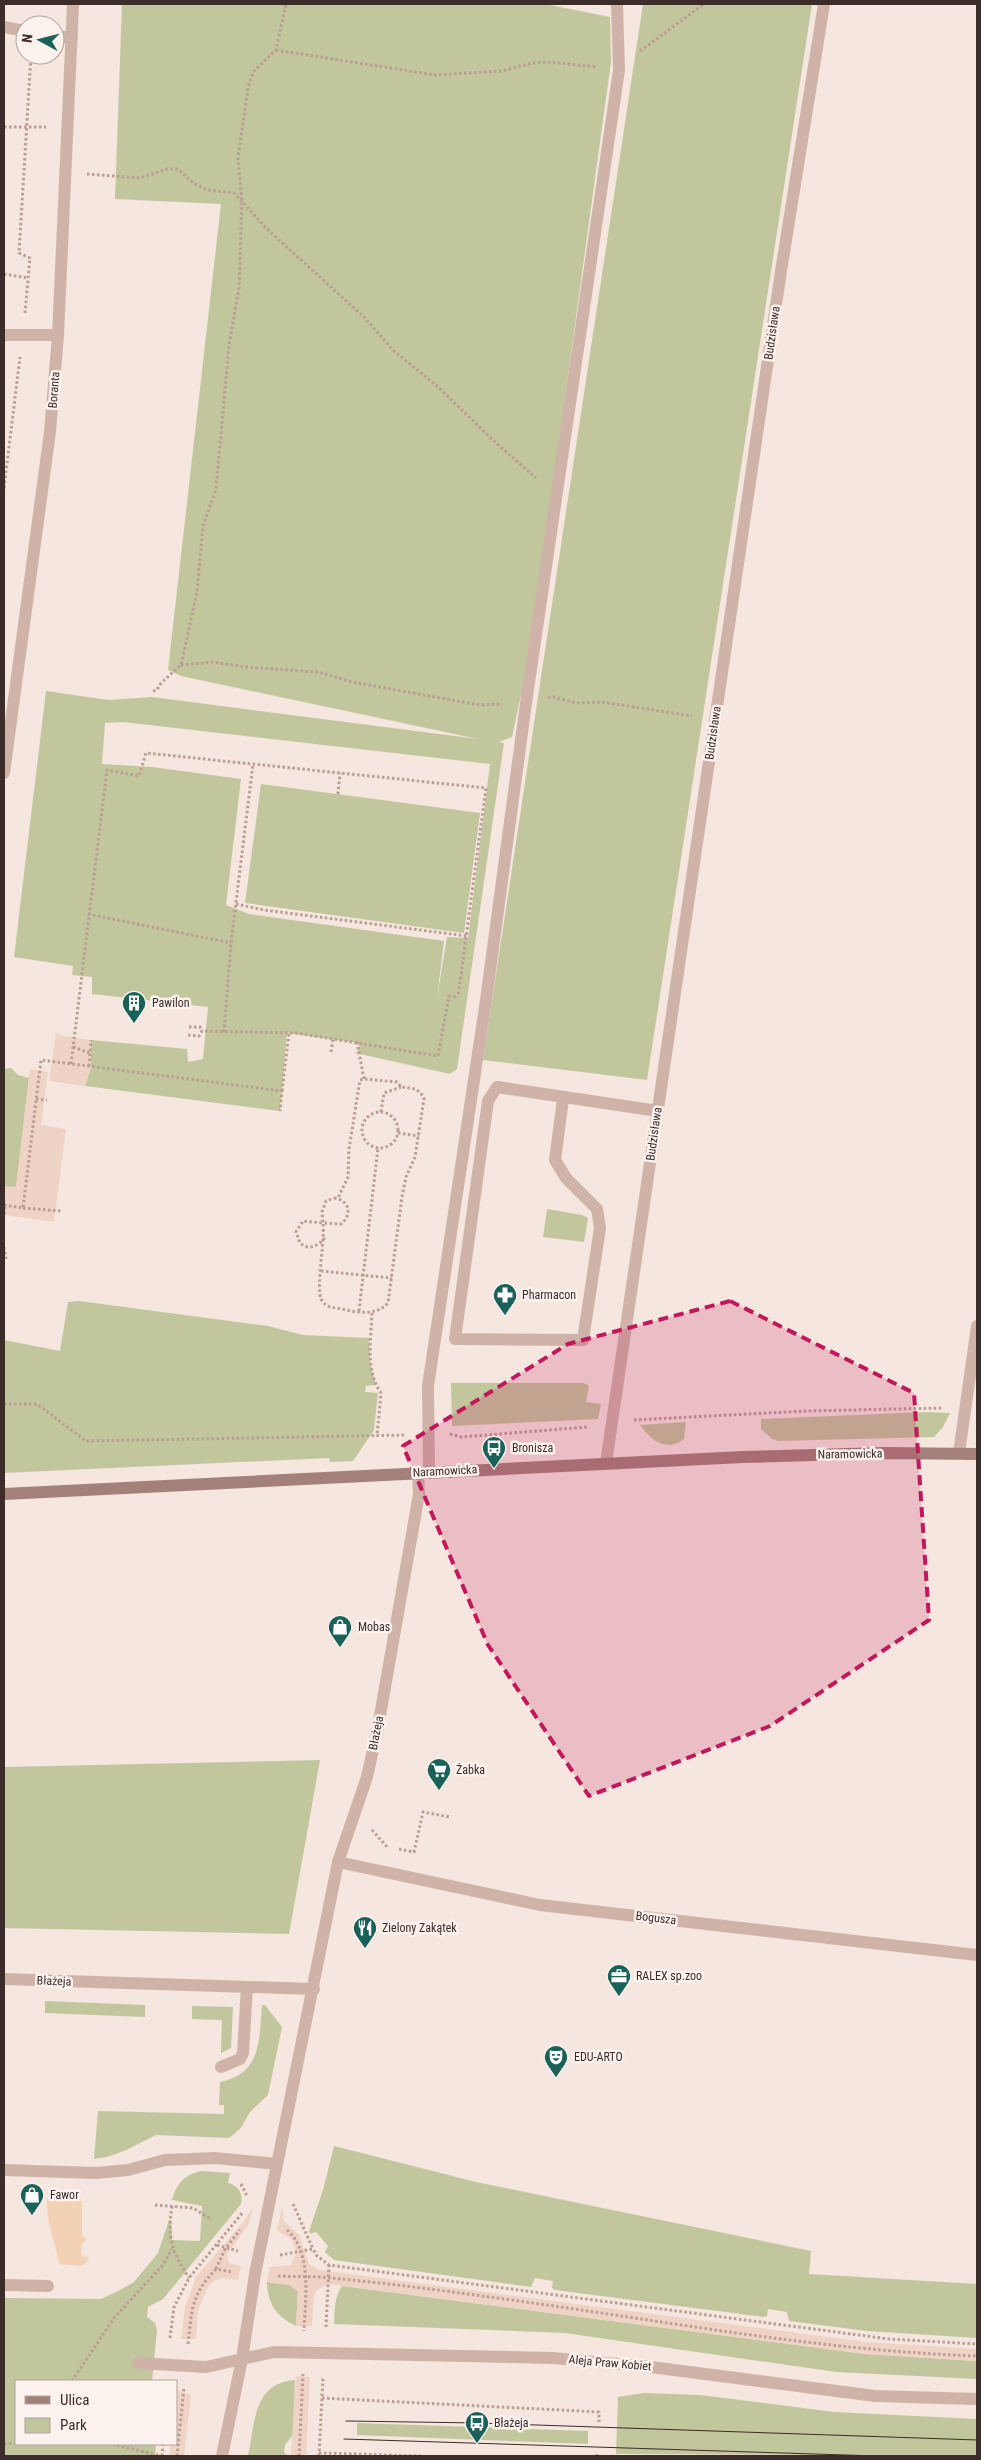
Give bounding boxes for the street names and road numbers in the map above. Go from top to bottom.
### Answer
street label: Budzisława [761,305,783,361]
street label: Boranta [45,371,63,409]
street label: Budzisława [702,705,724,761]
street label: Budzisława [643,1106,665,1162]
street label: Naramowicka [818,1446,883,1462]
street label: Naramowicka [412,1462,478,1480]
street label: Błażeja [366,1714,386,1751]
street label: Bogusza [635,1909,677,1927]
street label: Błażeja [36,1973,72,1989]
street label: Aleja Praw Kobiet [568,2352,652,2374]

